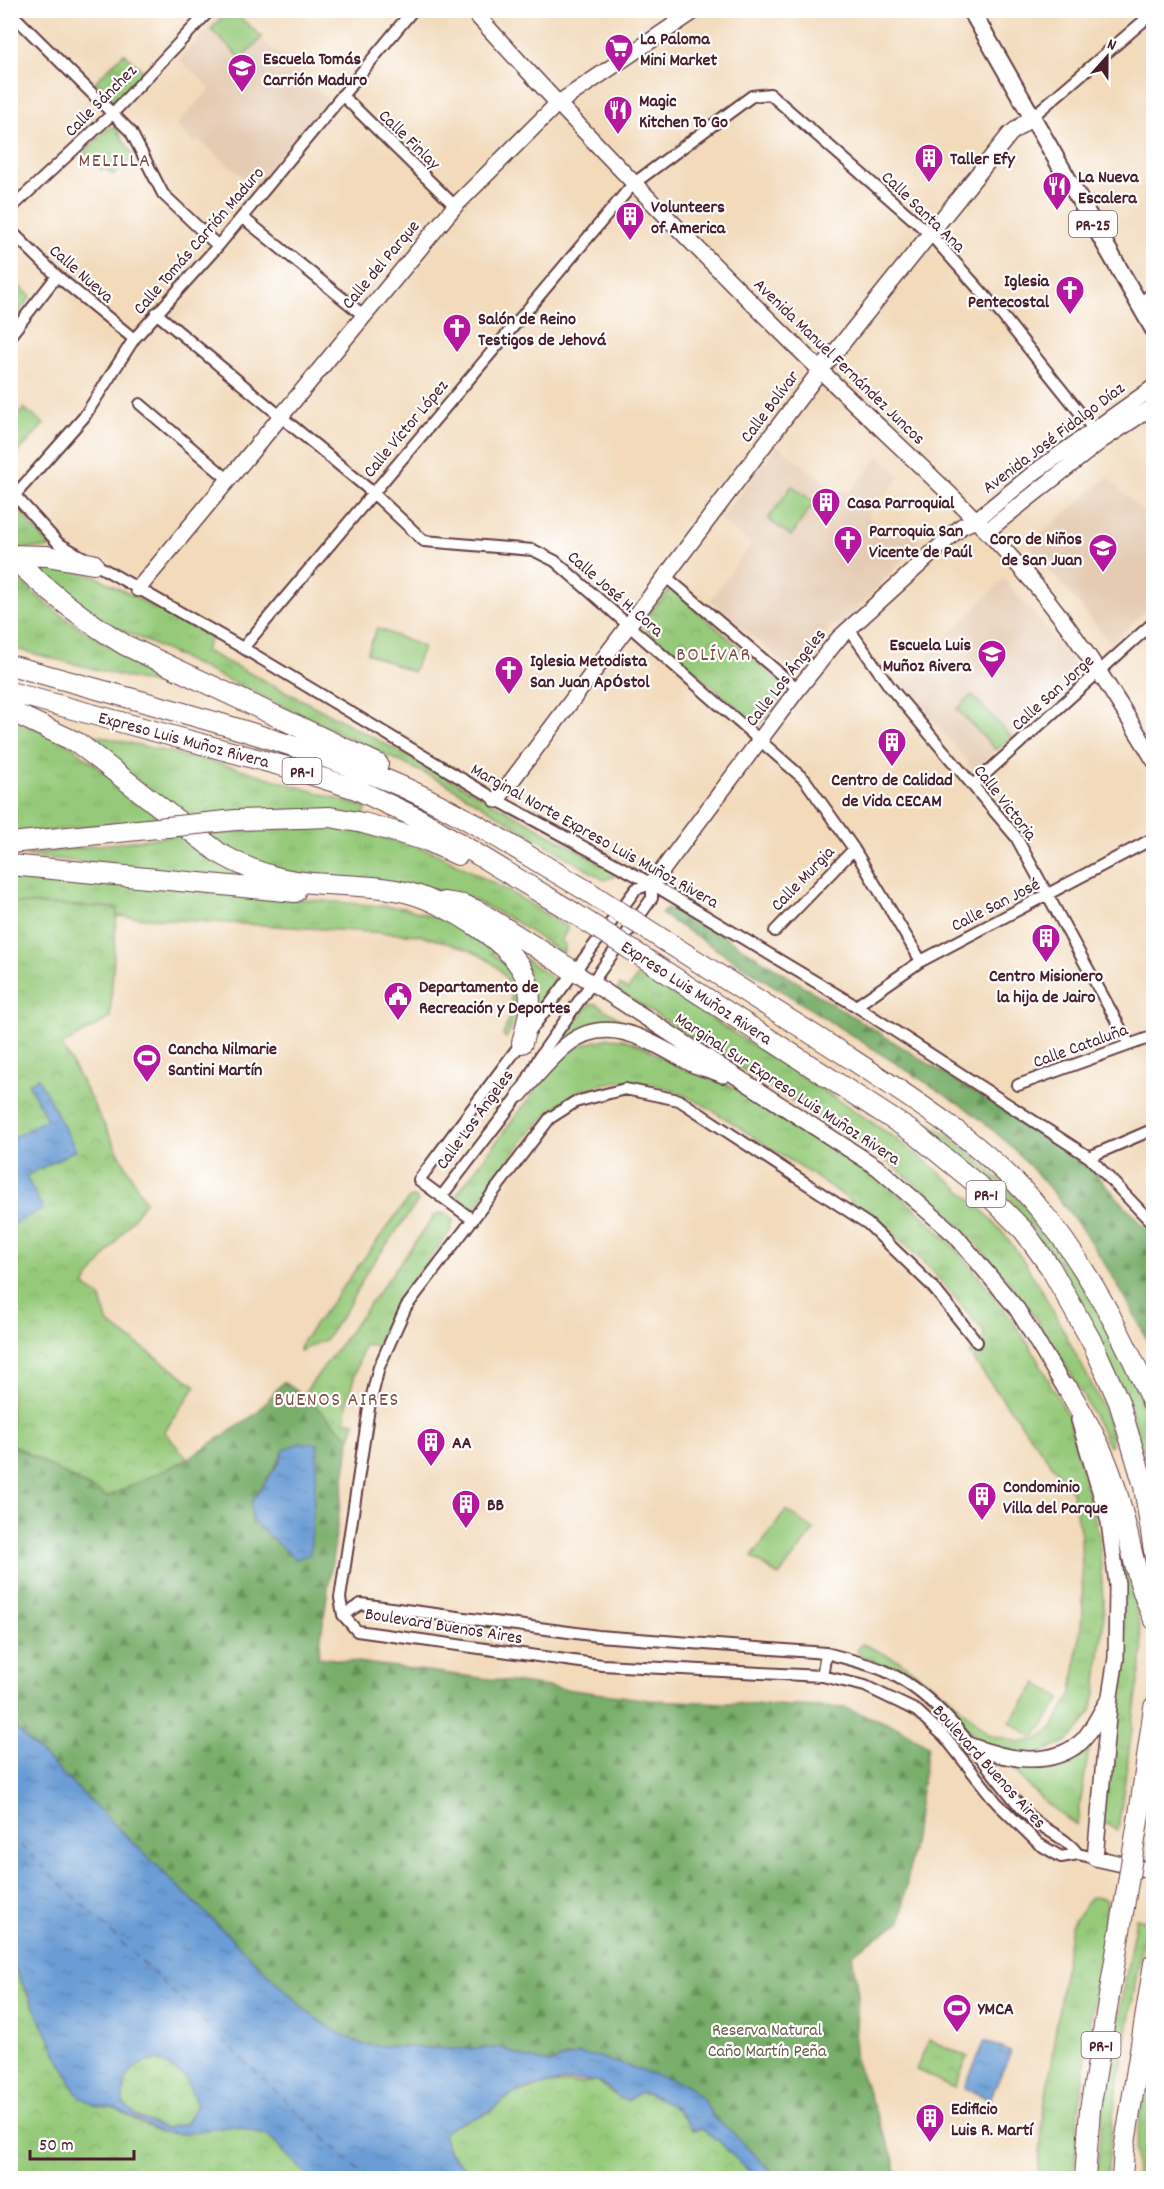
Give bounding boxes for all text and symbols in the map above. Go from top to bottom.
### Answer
north arrow [1077,27,1137,87]
place label: La Paloma Mini Market [640,28,718,74]
supermarket icon: La Paloma Mini Market [603,32,635,74]
text: N [1104,33,1119,58]
place label: Escuela Tomás Carrión Maduro [263,48,367,94]
school or university icon: Escuela Tomás Carrión Maduro [226,52,258,94]
street label: Calle Sánchez [60,60,144,144]
place label: Magic Kitchen To Go [639,90,728,136]
restaurant icon: Magic Kitchen To Go [602,94,634,136]
street label: Calle Finlay [372,105,445,177]
building icon: Taller Efy [913,142,945,184]
district label: MELILLA [79,148,151,176]
place label: Taller Efy [950,148,1015,173]
street label: Calle Tomás Carrión Maduro [128,162,271,321]
street label: Calle Santa Ana [875,166,970,260]
place label: La Nueva Escalera [1078,166,1139,212]
restaurant icon: La Nueva Escalera [1041,170,1073,212]
place label: Volunteers of America [651,196,726,242]
building icon: Volunteers of America [614,200,646,242]
road number: PR-25 [1069,211,1117,237]
street label: Calle del Parque [337,216,427,316]
street label: Calle Nueva [43,240,119,310]
place label: Iglesia Pentecostal [968,270,1050,316]
street label: Avenida Manuel Fernández Juncos [747,274,930,452]
church icon: Iglesia Pentecostal [1054,274,1086,316]
place label: Salón de Reino Testigos de Jehová [478,308,607,354]
church icon: Salón de Reino Testigos de Jehová [441,312,473,354]
street label: Calle Bolívar [736,366,807,449]
street label: Calle Víctor López [358,375,455,484]
street label: Avenida José Fidalgo Díaz [978,377,1131,501]
building icon: Casa Parroquial [810,486,842,528]
place label: Casa Parroquial [847,492,955,517]
place label: Parroquia San Vicente de Paúl [869,520,973,566]
church icon: Parroquia San Vicente de Paúl [832,524,864,566]
place label: Coro de Niños de San Juan [990,528,1082,574]
school or university icon: Coro de Niños de San Juan [1087,532,1119,574]
street label: Calle José H. Cora [561,546,668,644]
street label: Calle Los Ángeles [741,624,833,733]
place label: Escuela Luis Muñoz Rivera [883,634,972,680]
school or university icon: Escuela Luis Muñoz Rivera [976,638,1008,680]
district label: BOLÍVAR [676,642,752,670]
place label: Iglesia Metodista San Juan Apόstol [530,650,650,696]
street label: Calle San Jorge [1007,650,1101,738]
church icon: Iglesia Metodista San Juan Apόstol [493,654,525,696]
street label: Expreso Luis Muñoz Rivera [95,707,272,776]
building icon: Centro de Calidad de Vida CECAM [876,726,908,768]
road number: PR-1 [282,758,322,784]
street label: Marginal Norte Expreso Luis Muñoz Rivera [465,758,723,916]
street label: Calle Victoria [966,760,1042,847]
place label: Centro de Calidad de Vida CECAM [831,769,953,815]
street label: Calle Murgia [766,841,842,918]
street label: Calle San José [947,873,1045,939]
building icon: Centro Misionero la hija de Jairo [1030,922,1062,964]
street label: Expreso Luis Muñoz Rivera [615,936,777,1053]
place label: Centro Misionero la hija de Jairo [989,965,1103,1011]
place label: Departamento de Recreación y Deportes [419,976,571,1022]
public building icon: Departamento de Recreación y Deportes [382,980,414,1022]
street label: Marginal Sur Expreso Luis Muñoz Rivera [669,1008,905,1173]
street label: Calle Cataluña [1030,1018,1132,1076]
place label: Cancha Nilmarie Santini Martín [168,1038,277,1084]
sports icon: Cancha Nilmarie Santini Martín [131,1042,163,1084]
street label: Calle Los Ángeles [431,1065,521,1176]
road number: PR-1 [966,1181,1006,1207]
district label: BUENOS AIRES [274,1387,400,1415]
building icon: AA [415,1426,447,1468]
place label: AA [452,1432,472,1457]
place label: Condominio Villa del Parque [1003,1476,1108,1522]
building icon: Condominio Villa del Parque [966,1480,998,1522]
building icon: BB [450,1488,482,1530]
place label: BB [487,1494,505,1519]
street label: Boulevard Buenos Aires [363,1603,524,1652]
street label: Boulevard Buenos Aires [926,1700,1051,1835]
sports icon: YMCA [941,1992,973,2034]
place label: YMCA [977,1998,1014,2023]
park label: Reserva Natural Caño Martín Peña [708,2019,827,2065]
road number: PR-1 [1082,2032,1120,2058]
place label: Edificio Luis R. Martí [951,2098,1034,2144]
building icon: Edificio Luis R. Martí [914,2102,946,2144]
scale bar [30,2123,134,2161]
text: 50 m [39,2134,74,2159]

